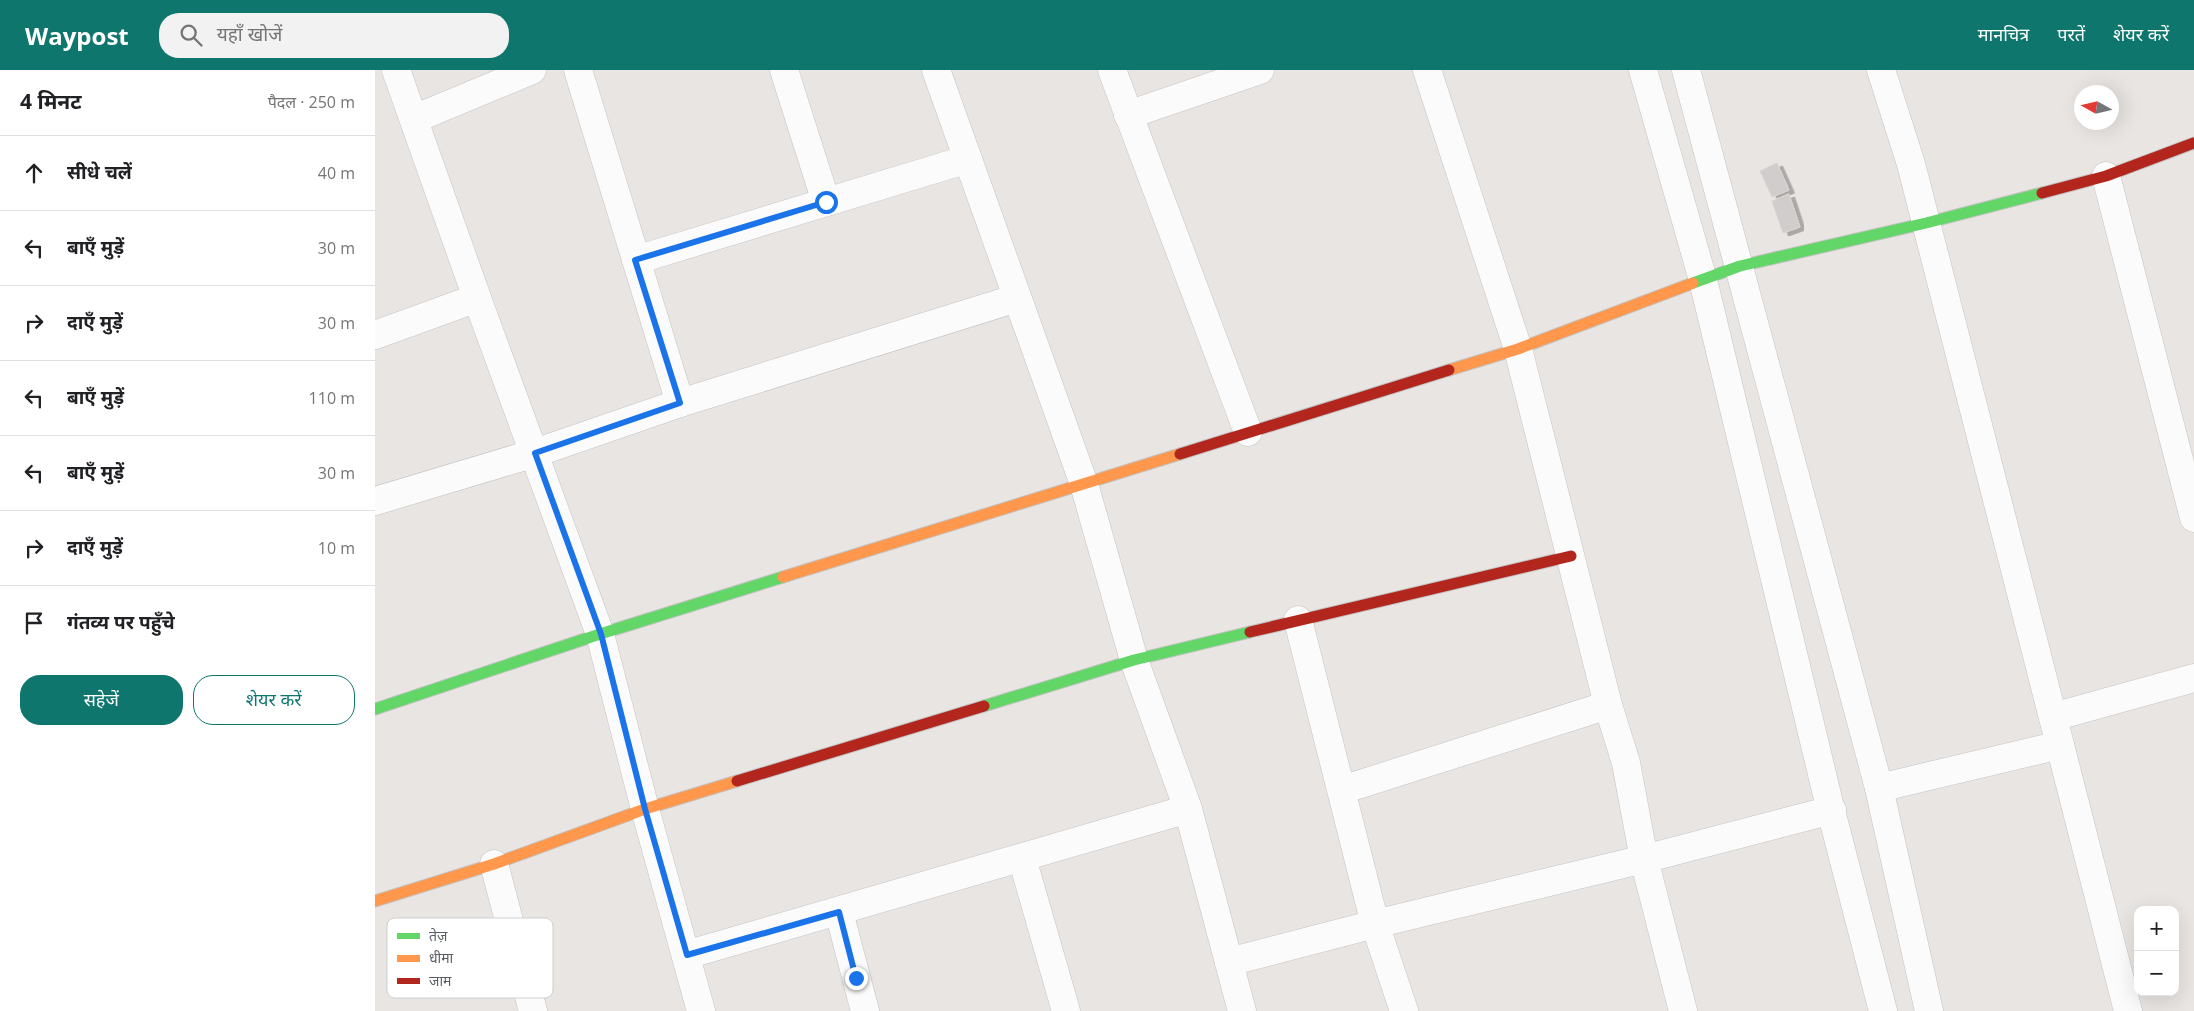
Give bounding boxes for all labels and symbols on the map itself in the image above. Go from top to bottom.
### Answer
north arrow [2074,85,2119,130]
route start [815,191,838,214]
legend [387,918,553,998]
text: तेज़ [429,926,448,945]
text: धीमा [429,948,454,967]
route end [845,967,868,990]
text: जाम [429,971,452,990]

